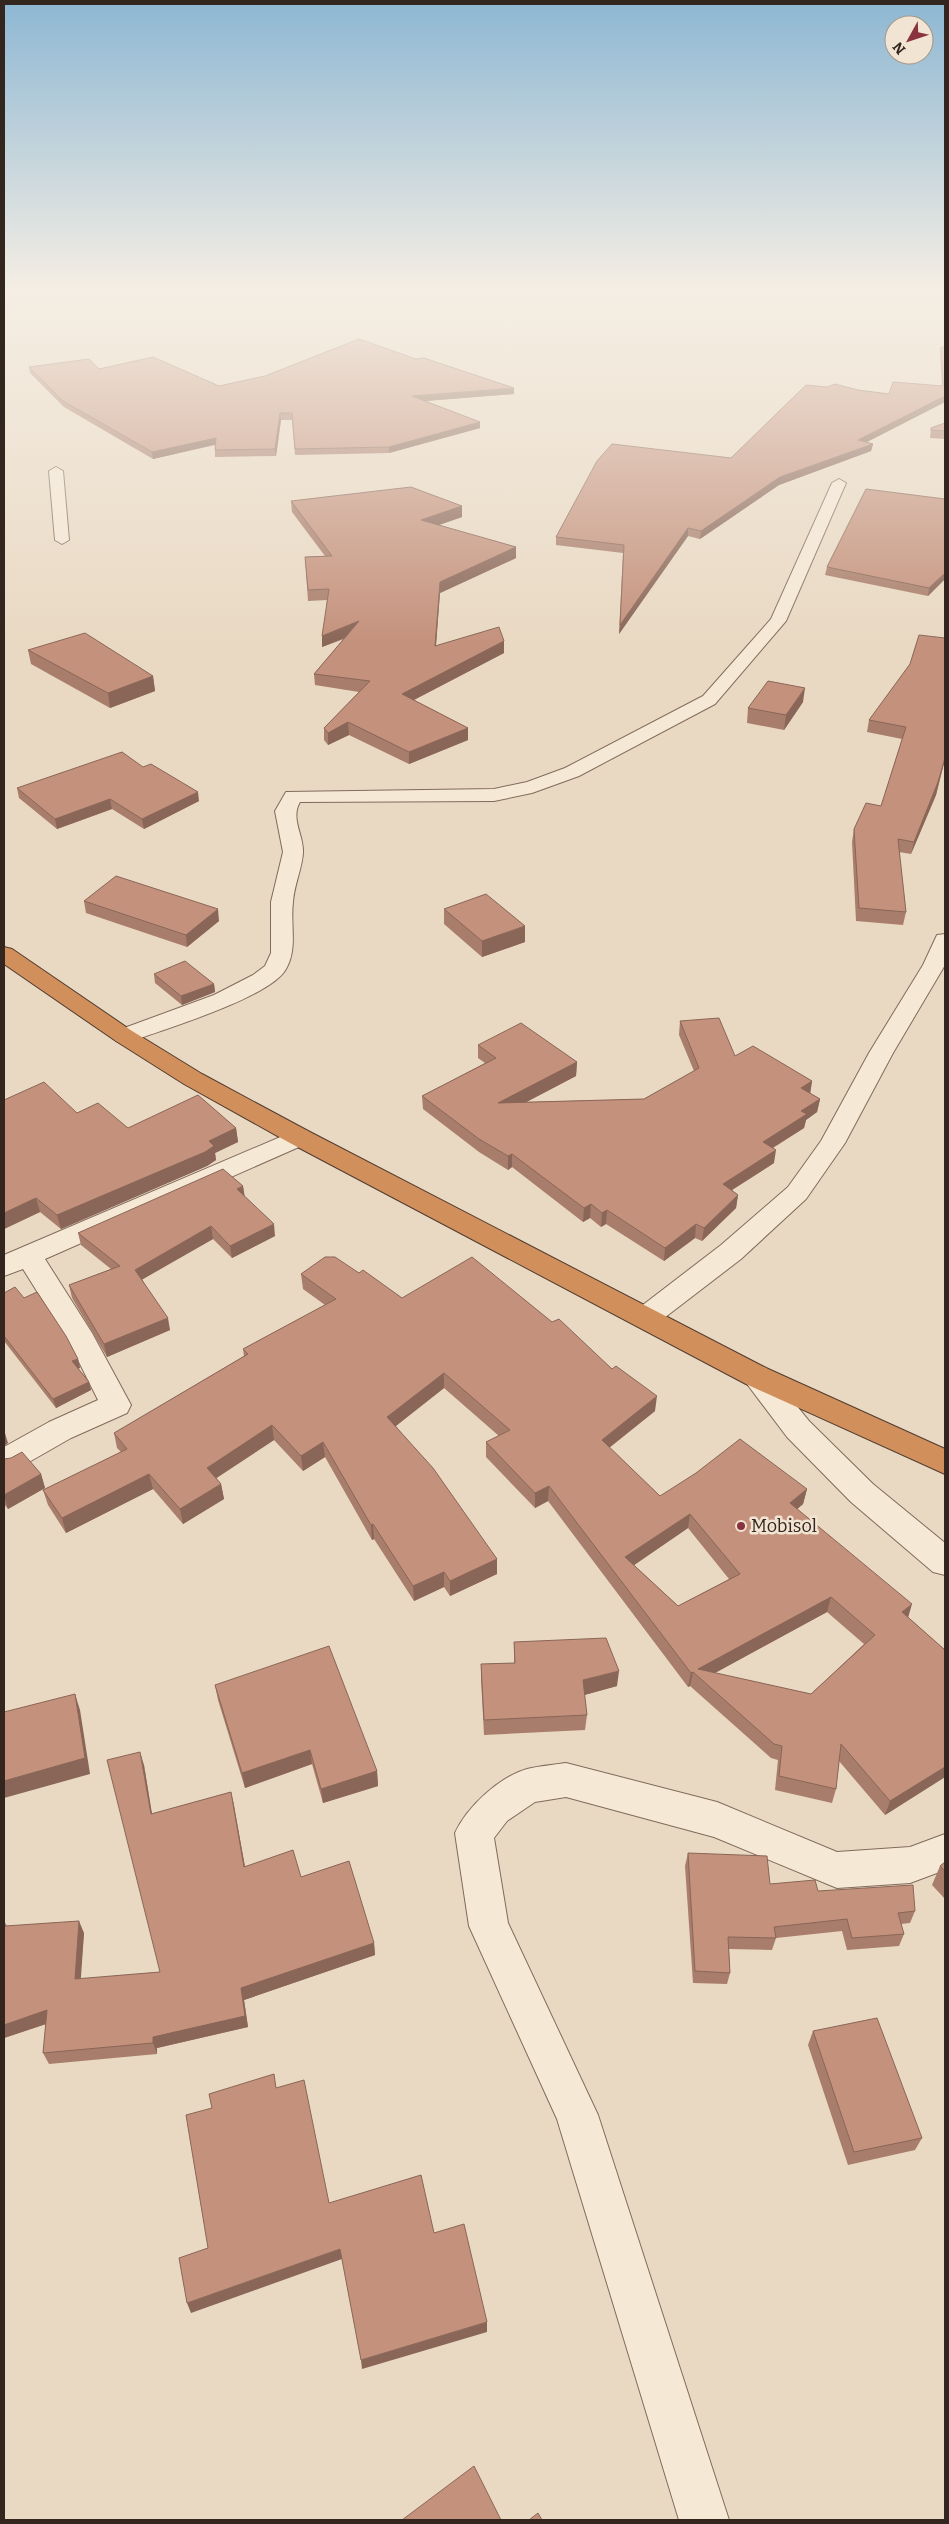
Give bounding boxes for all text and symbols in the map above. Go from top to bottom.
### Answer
north arrow [884,15,934,65]
text: N [889,38,909,58]
place label: Mobisol [751,1515,817,1537]
marker: Mobisol [735,1520,747,1532]

